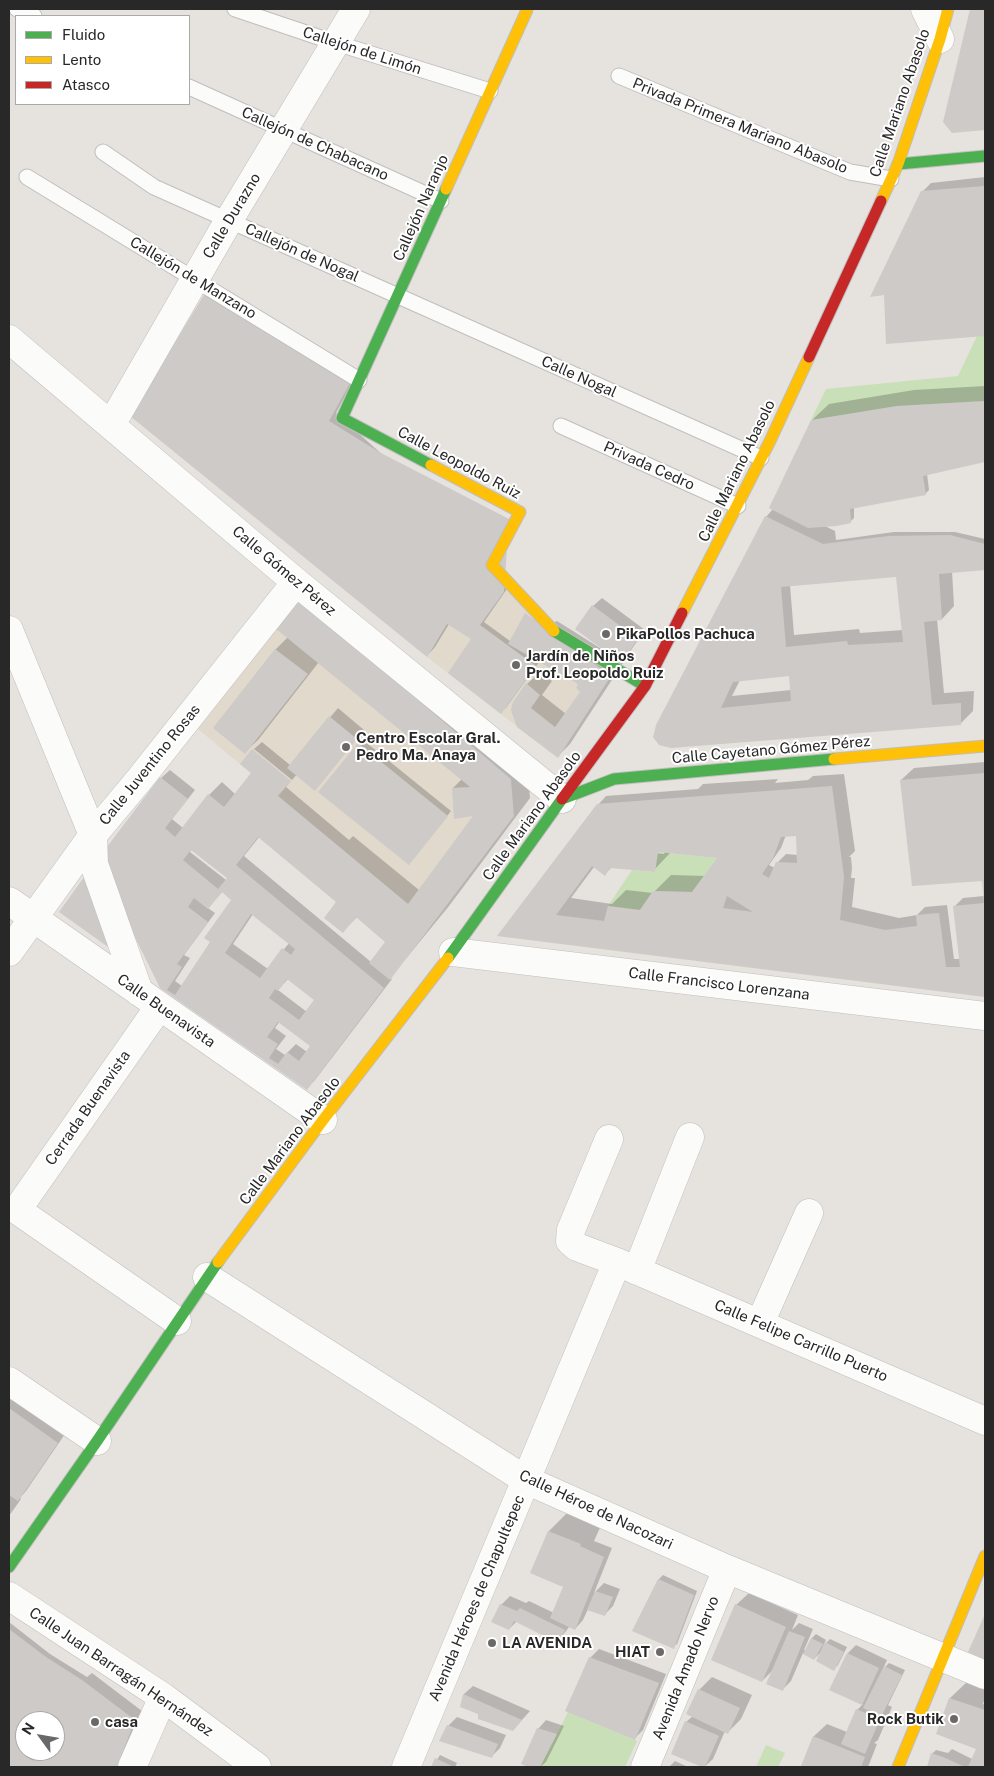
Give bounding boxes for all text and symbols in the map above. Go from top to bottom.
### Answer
legend [15,15,190,105]
street label: Callejón de Limón [300,23,424,79]
text: Fluido [62,26,105,43]
street label: Calle Mariano Abasolo [866,26,934,180]
text: Lento [62,51,101,68]
street label: Privada Primera Mariano Abasolo [630,74,850,178]
text: Atasco [62,76,110,93]
street label: Callejón de Chabacano [239,103,391,185]
street label: Callejón Naranjo [389,152,453,264]
street label: Calle Durazno [199,170,265,262]
street label: Callejón de Nogal [242,220,362,286]
street label: Callejón de Manzano [127,233,259,323]
street label: Calle Nogal [538,352,620,402]
street label: Calle Mariano Abasolo [695,397,779,545]
street label: Calle Leopoldo Ruiz [394,423,524,503]
street label: Privada Cedro [601,438,697,494]
street label: Calle Gómez Pérez [228,522,340,620]
place label: PikaPollos Pachuca [616,625,755,643]
marker: PikaPollos Pachuca [600,628,612,640]
place label: Jardín de Niños Prof. Leopoldo Ruiz [526,647,664,682]
marker: Jardín de Niños Prof. Leopoldo Ruiz [510,659,522,671]
street label: Calle Juventino Rosas [96,701,204,829]
place label: Centro Escolar Gral. Pedro Ma. Anaya [356,729,501,764]
street label: Calle Cayetano Gómez Pérez [671,732,871,768]
marker: Centro Escolar Gral. Pedro Ma. Anaya [340,741,352,753]
street label: Calle Mariano Abasolo [479,748,585,884]
street label: Calle Francisco Lorenzana [627,964,811,1004]
street label: Calle Buenavista [113,970,219,1052]
street label: Cerrada Buenavista [42,1047,134,1169]
street label: Calle Mariano Abasolo [236,1073,344,1209]
street label: Calle Felipe Carrillo Puerto [711,1296,891,1386]
street label: Calle Héroe de Nacozari [516,1466,676,1554]
street label: Avenida Héroes de Chapultepec [425,1492,529,1704]
street label: Avenida Amado Nervo [649,1593,723,1743]
street label: Calle Juan Barragán Hernández [26,1604,216,1740]
place label: LA AVENIDA [502,1634,592,1652]
marker: LA AVENIDA [486,1637,498,1649]
place label: HIAT [615,1643,650,1661]
marker: HIAT [654,1646,666,1658]
place label: Rock Butik [867,1710,944,1728]
north arrow [15,1711,65,1761]
place label: casa [105,1713,138,1731]
marker: Rock Butik [948,1713,960,1725]
marker: casa [89,1716,101,1728]
text: N [18,1720,38,1737]

